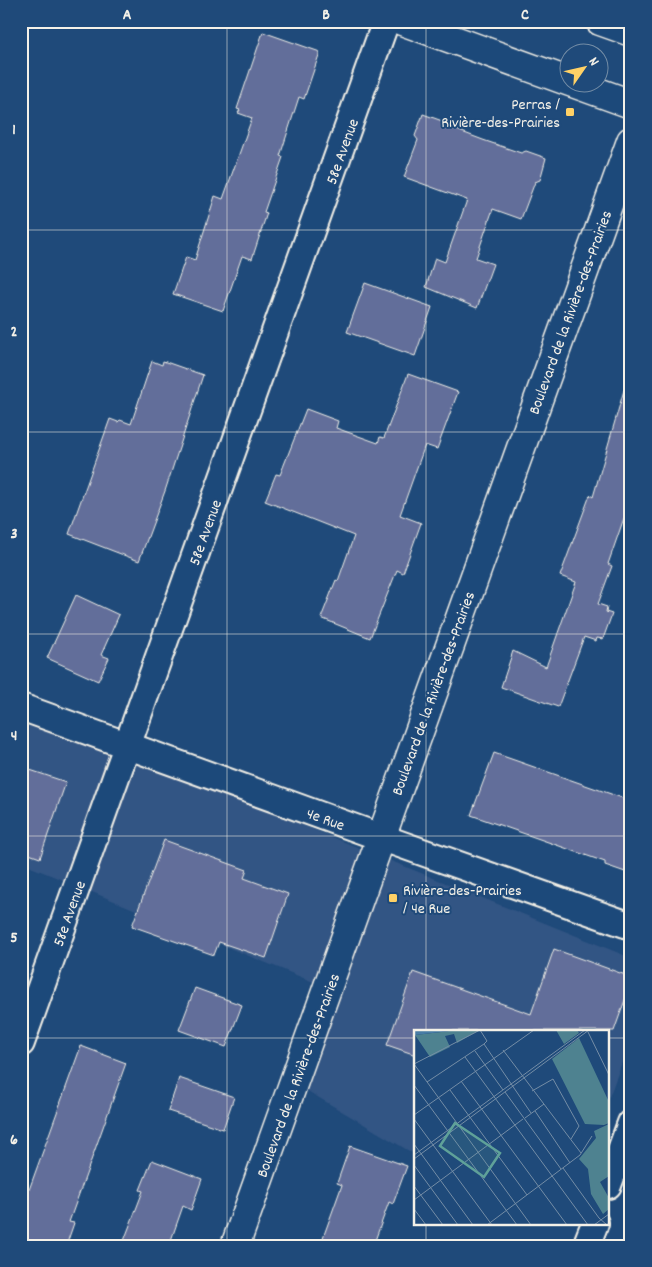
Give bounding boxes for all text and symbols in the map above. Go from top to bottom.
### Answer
text: A [123,4,132,27]
text: B [322,4,330,27]
text: C [521,4,529,27]
north arrow [560,42,610,92]
text: N [583,53,603,70]
place label: Perras / Rivière-des-Prairies [441,94,560,135]
marker: Perras / Rivière-des-Prairies [564,106,576,118]
street label: 58e Avenue [321,116,366,188]
text: 1 [12,119,16,142]
street label: Boulevard de la Rivière-des-Prairies [524,207,619,418]
text: 2 [11,321,18,344]
street label: 58e Avenue [184,497,229,569]
text: 3 [10,523,18,546]
street label: Boulevard de la Rivière-des-Prairies [387,588,482,799]
text: 4 [11,725,17,748]
street label: 4e Rue [303,803,347,838]
street label: 58e Avenue [48,878,93,950]
place label: Rivière-des-Prairies / 4e Rue [403,880,522,921]
marker: Rivière-des-Prairies / 4e Rue [387,892,399,904]
text: 5 [10,927,18,950]
street label: Boulevard de la Rivière-des-Prairies [252,970,347,1181]
inset map [414,1030,610,1224]
text: 6 [10,1129,18,1152]

